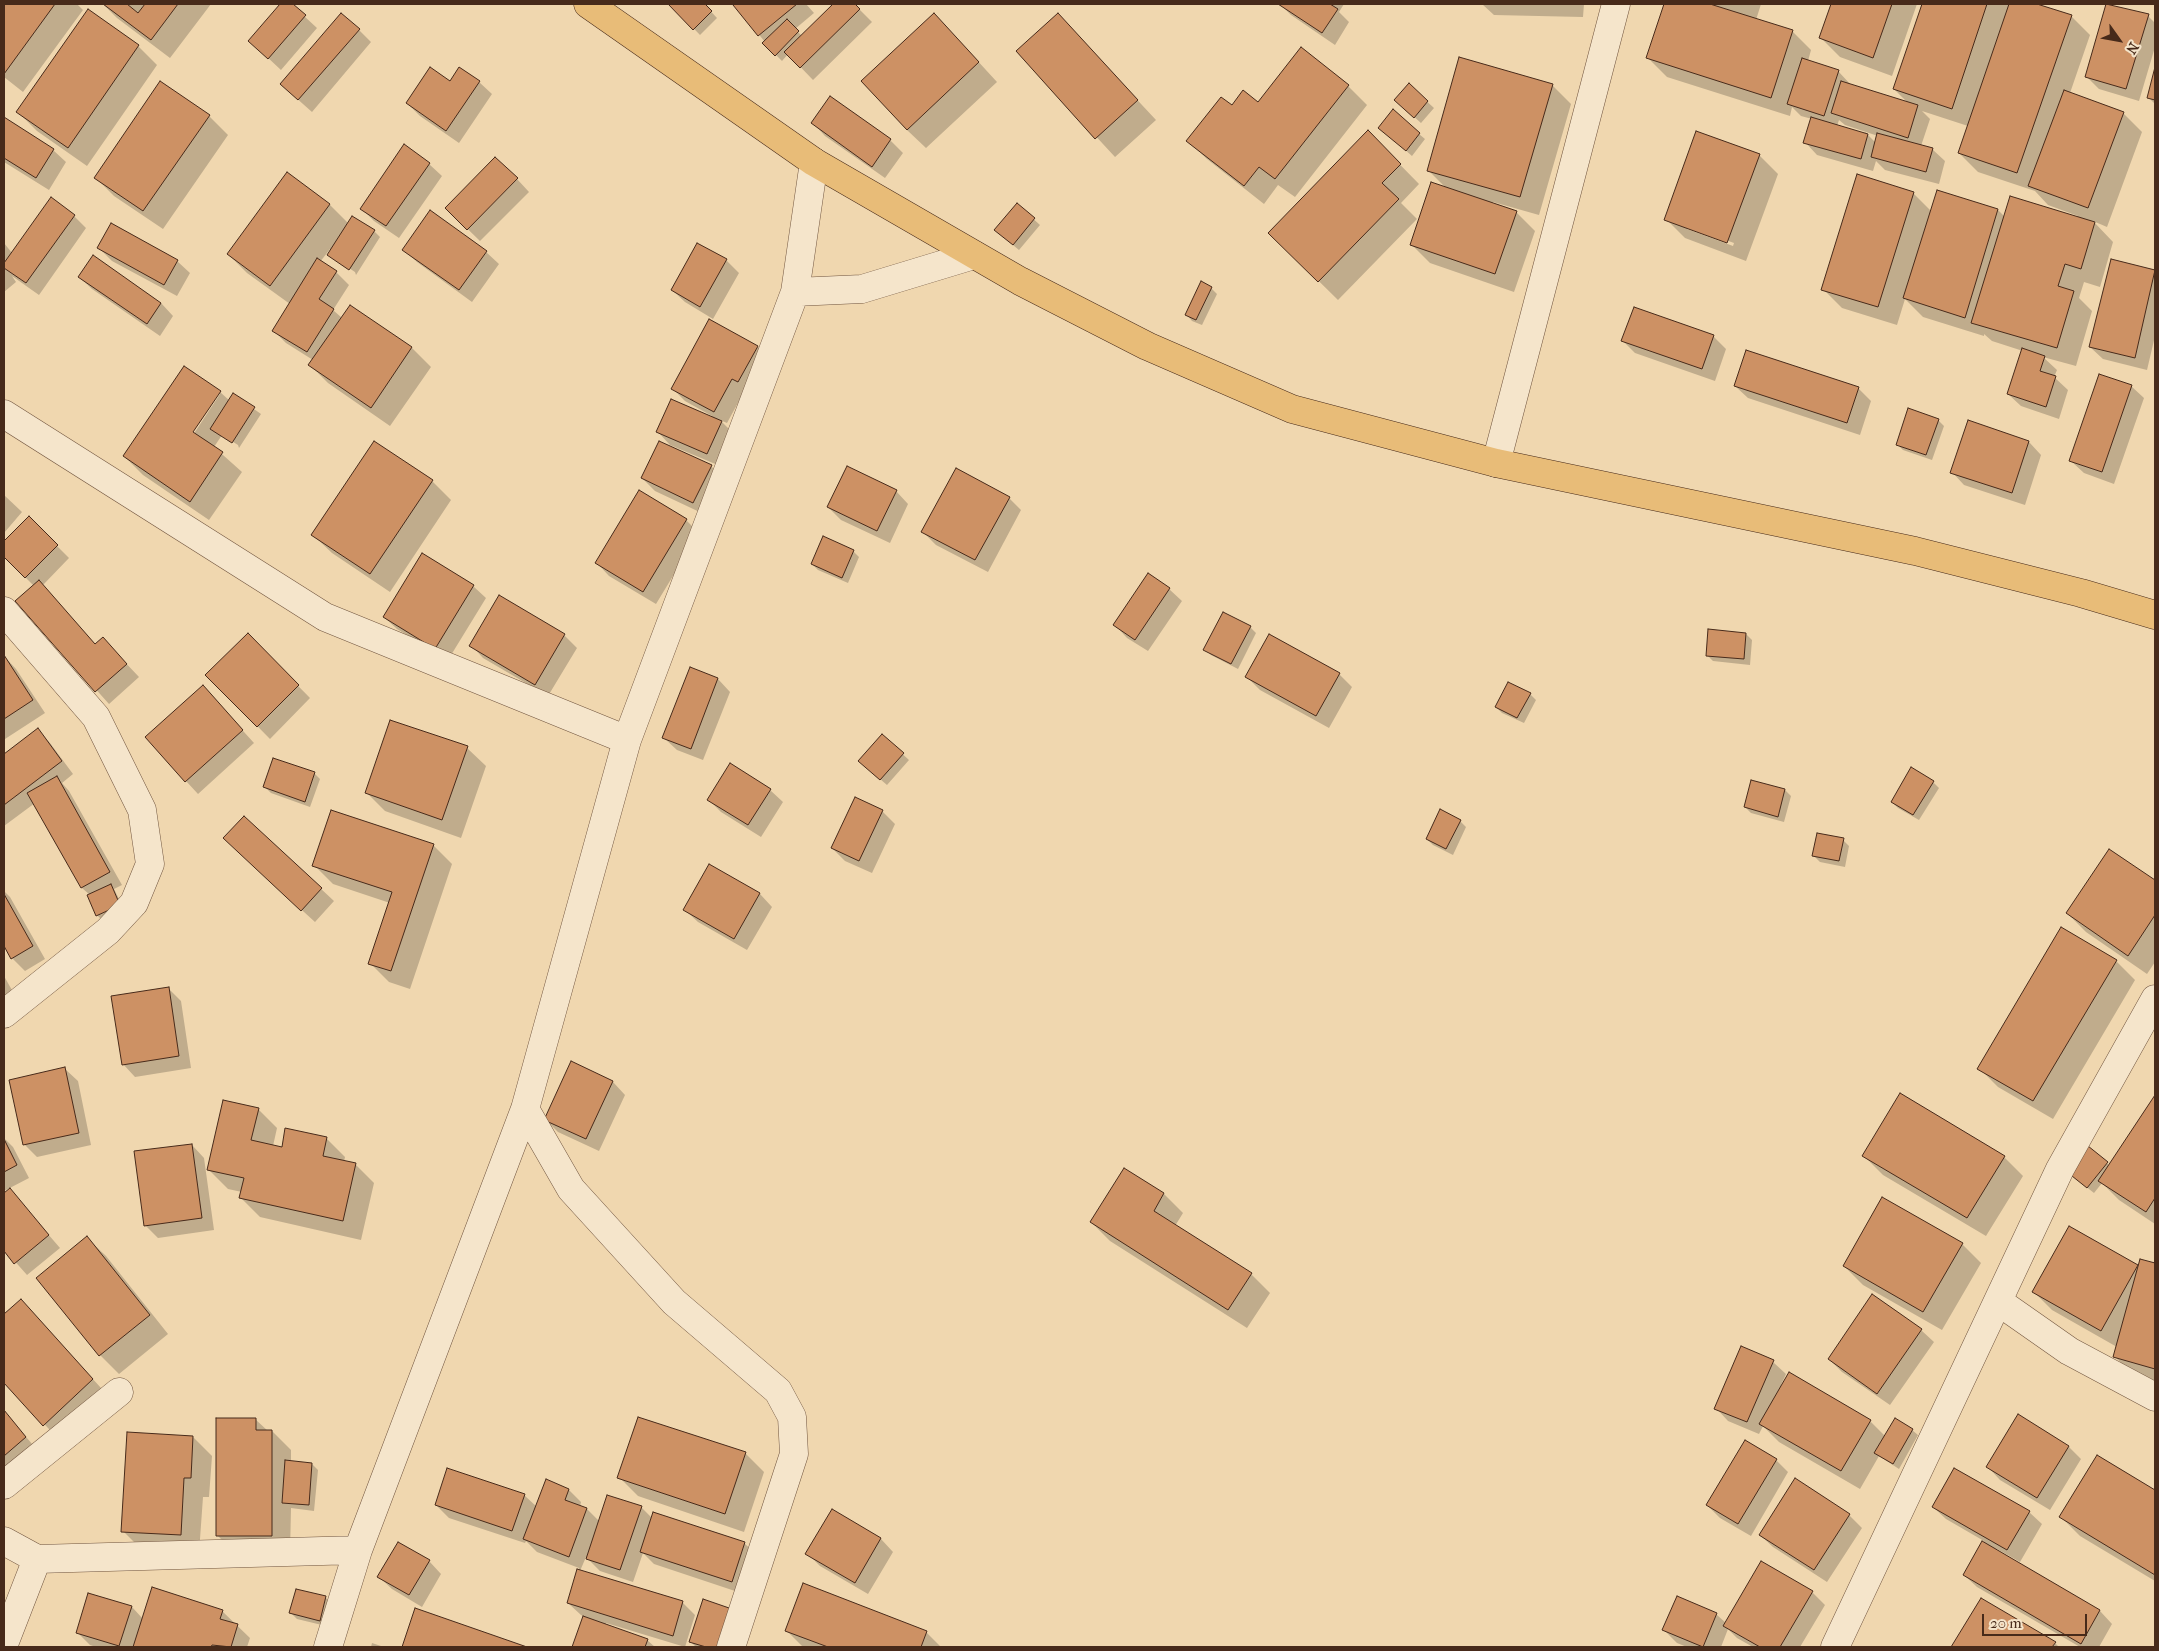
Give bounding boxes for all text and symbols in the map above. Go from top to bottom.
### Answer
north arrow [2094,15,2144,65]
text: N [2122,39,2142,57]
scale bar [1984,1604,2089,1636]
text: 20 m [1990,1614,2022,1632]

